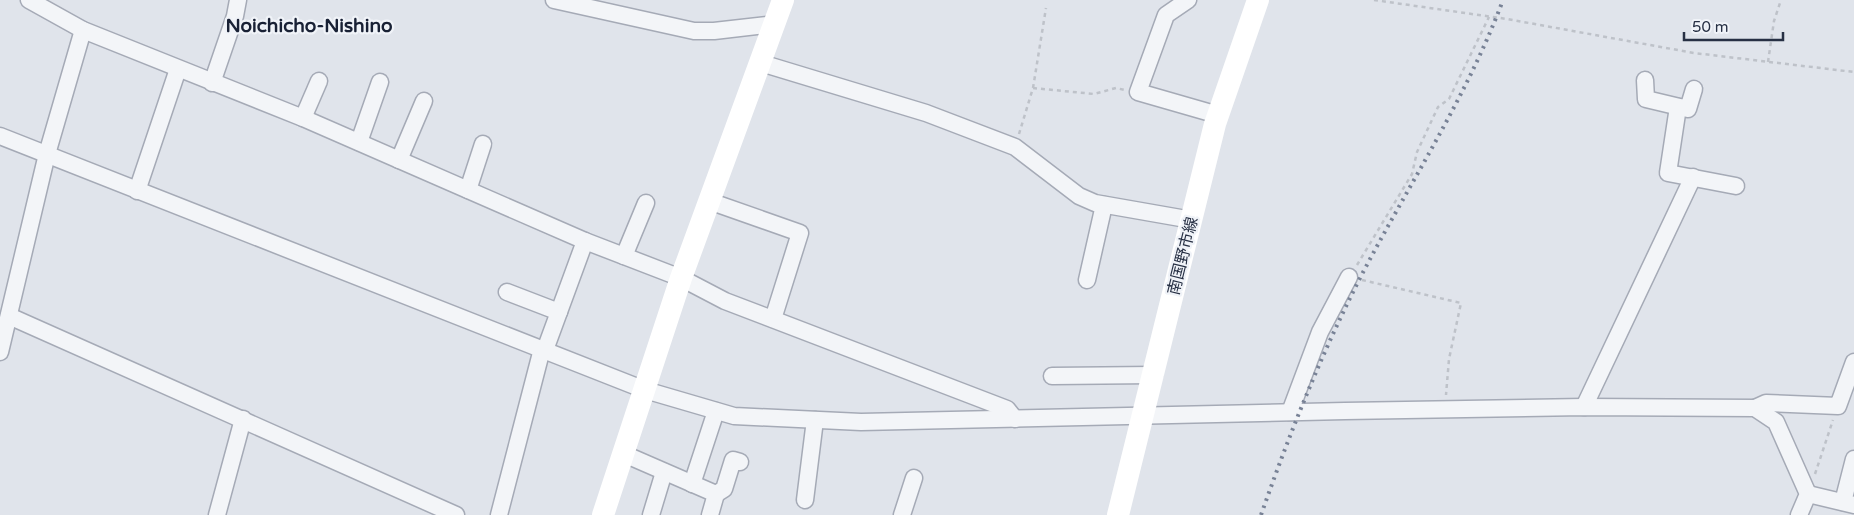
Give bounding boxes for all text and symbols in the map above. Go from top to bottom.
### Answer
scale bar [1684,10,1783,42]
district label: Noichicho-Nishino [225,15,393,37]
text: 50 m [1692,18,1729,36]
street label: 南国野市線 [1164,215,1202,297]

